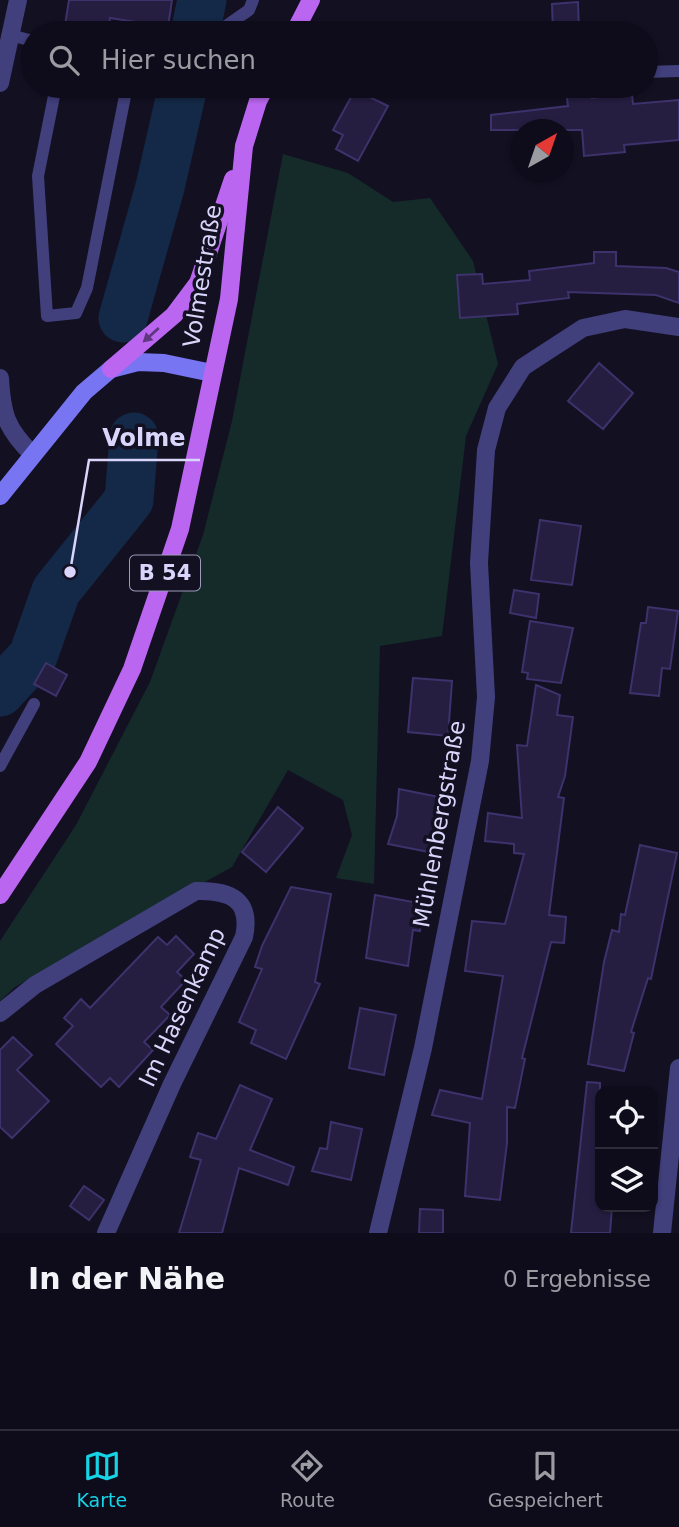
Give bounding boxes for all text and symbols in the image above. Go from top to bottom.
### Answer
search box [21,21,658,98]
icon: search [45,41,83,79]
text: Hier suchen [101,45,256,75]
north arrow [511,119,574,182]
street label: Volmestraße [178,203,226,349]
one-way arrow [142,327,160,343]
callout: Volme [89,415,200,460]
text: Volme [102,424,186,452]
road number: B 54 [130,556,200,590]
street label: Mühlenbergstraße [408,718,470,930]
street label: Im Hasenkamp [134,923,230,1091]
map controls [595,1086,658,1212]
button: locate [595,1086,658,1149]
button: layers [595,1149,658,1212]
text: In der Nähe [28,1261,225,1296]
text: 0 Ergebnisse [503,1266,651,1292]
tab: Karte [76,1447,127,1511]
tab: Route [280,1447,335,1511]
tab: Gespeichert [488,1447,603,1511]

